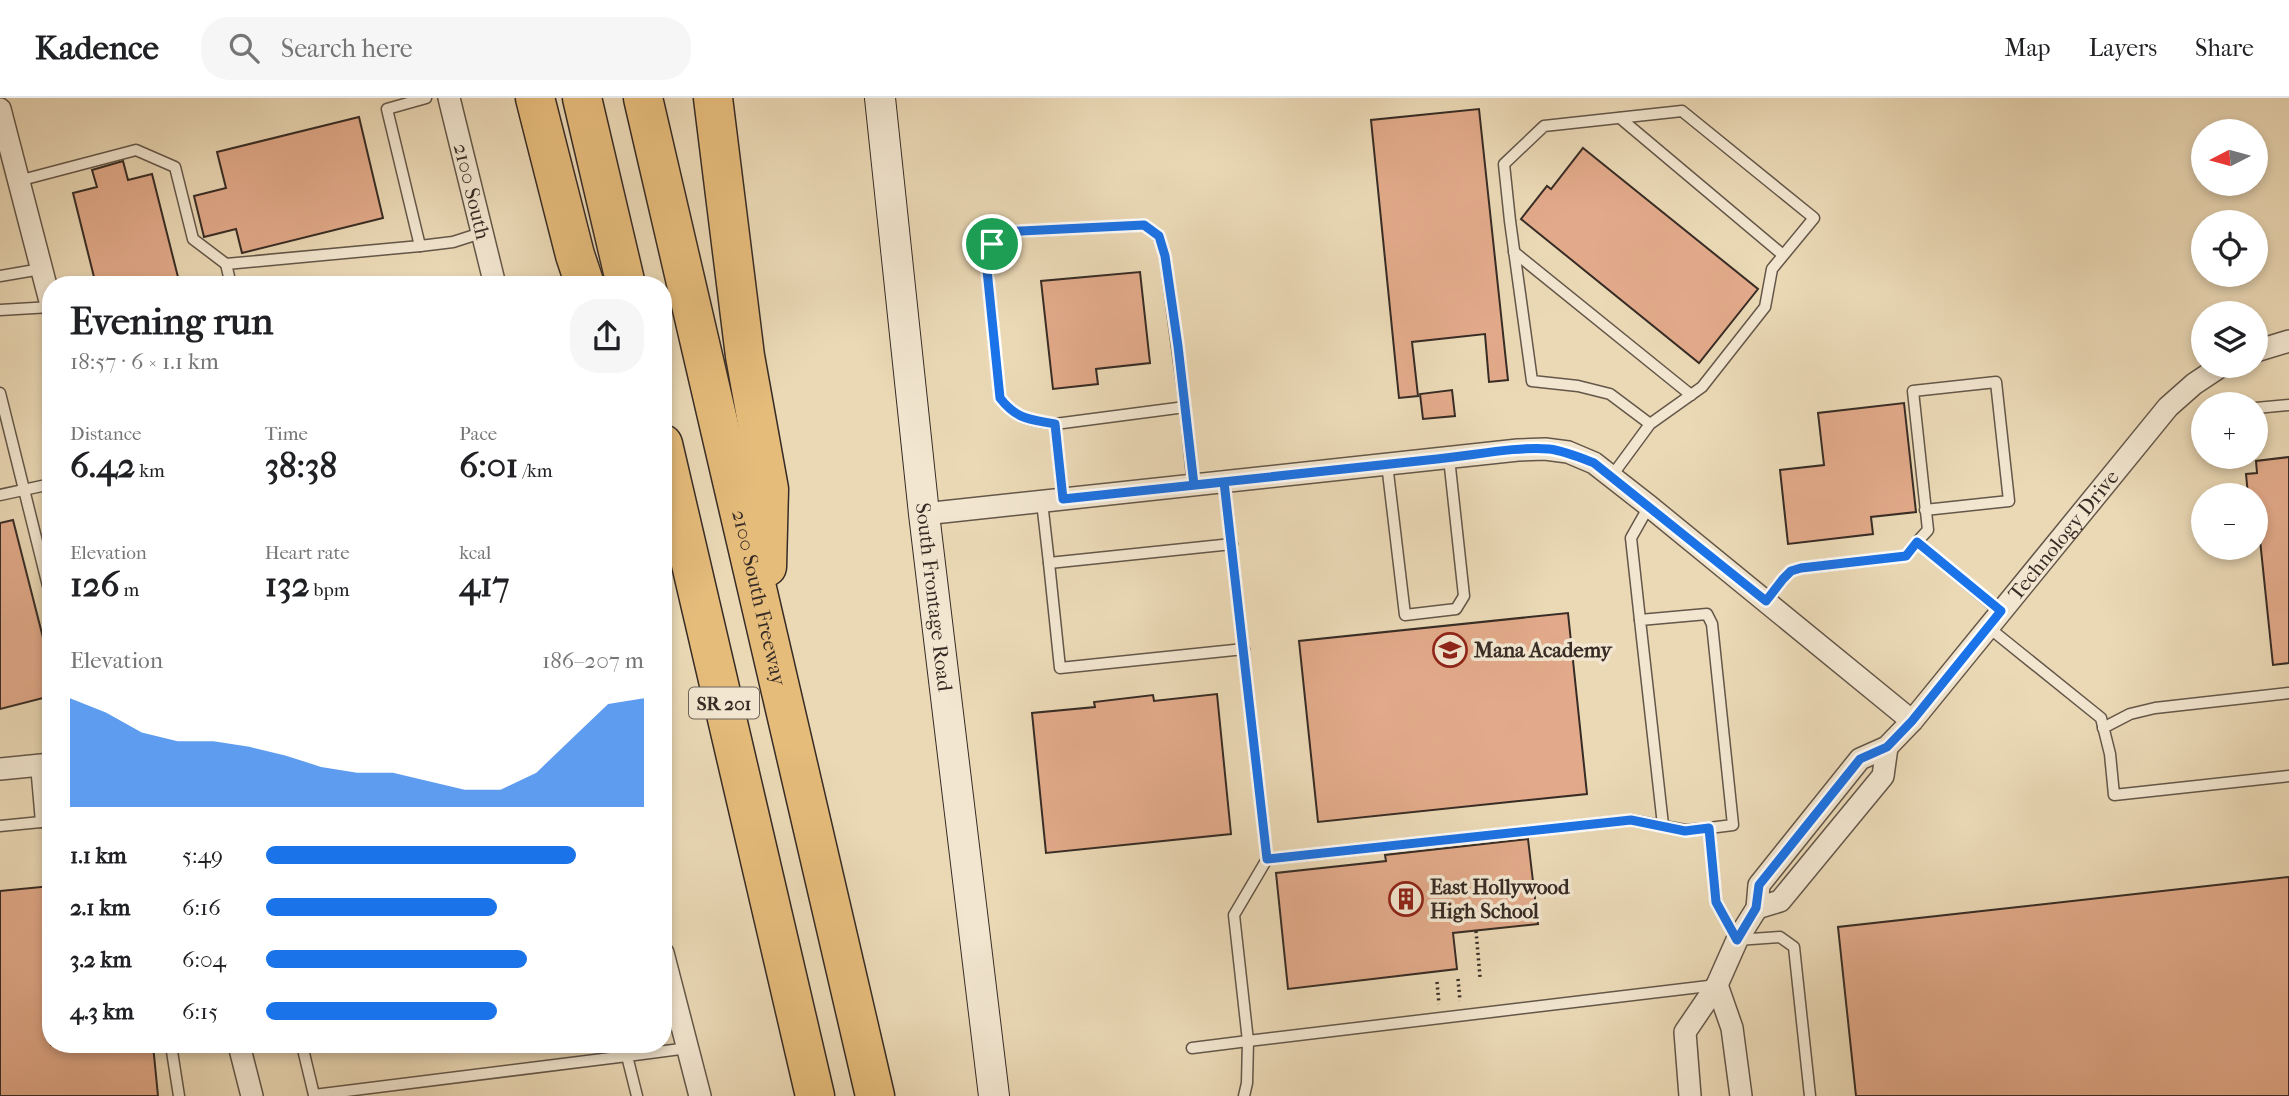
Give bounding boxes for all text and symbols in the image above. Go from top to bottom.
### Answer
search box [201,17,691,80]
text: Kadence [35,29,159,68]
icon: search [225,29,263,67]
text: Search here [281,33,413,64]
text: Map [2005,34,2051,62]
text: Layers [2089,34,2157,62]
text: Share [2195,34,2254,62]
north arrow [2191,119,2268,196]
map controls [2191,119,2268,560]
street label: 2100 South [449,141,495,242]
button: locate [2191,210,2268,287]
pin [962,214,1022,274]
icon: arrive [973,225,1011,263]
text: Evening run [70,299,273,344]
button: share [570,299,644,373]
button: layers [2191,301,2268,378]
text: 18:57 · 6 × 1.1 km [70,348,219,375]
button: + [2191,392,2268,469]
text: Distance [70,423,141,445]
text: Time [265,423,308,445]
text: Pace [459,423,497,445]
text: 6.42 [70,445,135,486]
text: 38:38 [265,445,337,486]
text: 6:01 [459,445,518,486]
text: km [135,460,165,482]
text: /km [518,460,553,482]
street label: Technology Drive [2003,465,2124,605]
button: − [2191,483,2268,560]
street label: South Frontage Road [911,502,957,693]
street label: 2100 South Freeway [727,508,791,689]
text: Elevation [70,542,147,564]
text: Heart rate [265,542,350,564]
text: kcal [459,542,491,564]
text: 126 [70,564,119,605]
text: 132 [265,564,310,605]
text: 417 [459,564,509,605]
text: m [119,579,139,601]
text: bpm [310,579,350,601]
school or university icon: Mana Academy [1431,631,1469,669]
place label: Mana Academy [1473,638,1614,662]
text: Elevation [70,647,163,674]
text: 186–207 m [542,647,644,674]
road number: SR 201 [689,688,759,718]
text: 1.1 km [70,842,127,869]
text: 5:49 [182,842,223,869]
place label: East Hollywood High School [1430,875,1570,923]
building icon: East Hollywood High School [1387,880,1425,918]
text: 2.1 km [70,894,130,921]
text: 6:16 [182,894,221,921]
text: 3.2 km [70,946,132,973]
text: 6:04 [182,946,226,973]
text: 4.3 km [70,998,134,1025]
text: 6:15 [182,998,218,1025]

